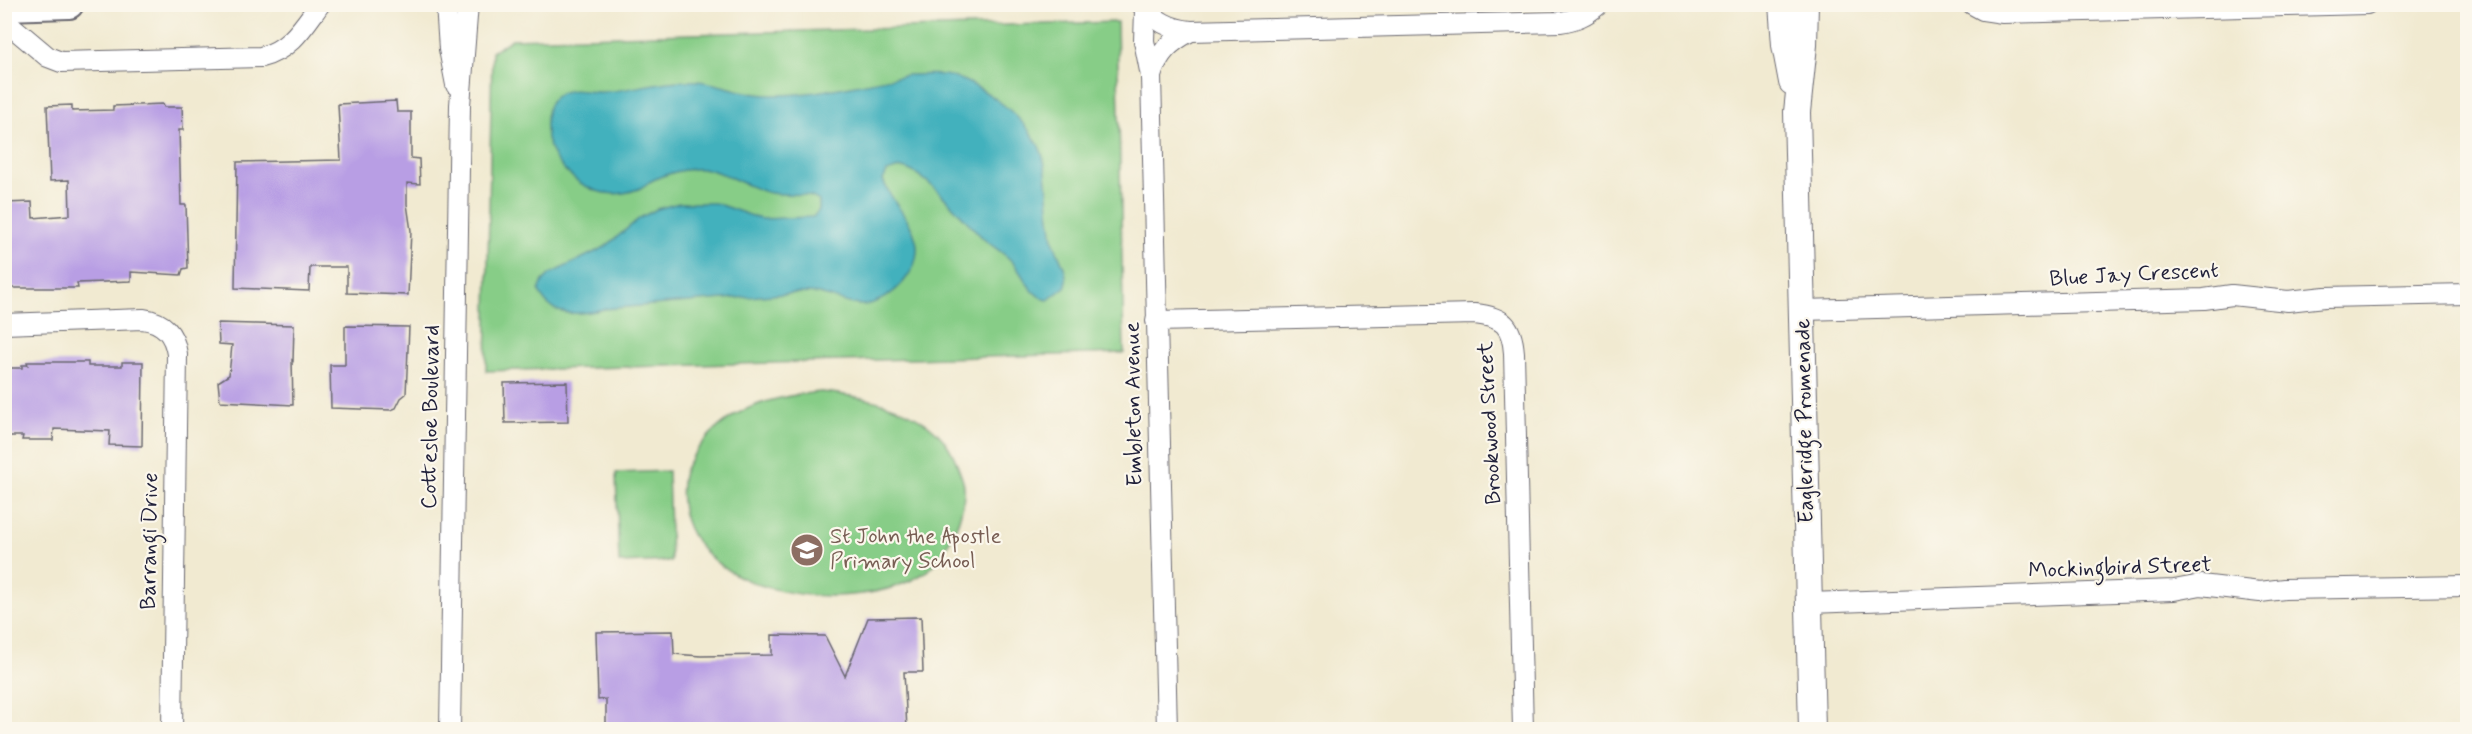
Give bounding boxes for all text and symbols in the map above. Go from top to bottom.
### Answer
street label: Blue Jay Crescent [2049,257,2219,293]
street label: Eagleridge Promenade [1789,318,1824,524]
street label: Embleton Avenue [1119,321,1149,486]
street label: Cottesloe Boulevard [415,324,447,510]
street label: Brookwood Street [1472,341,1508,505]
street label: Barrangi Drive [135,472,168,610]
place label: St John the Apostle Primary School [830,523,1001,576]
school or university icon: St John the Apostle Primary School [789,532,825,568]
street label: Mockingbird Street [2028,551,2212,588]

